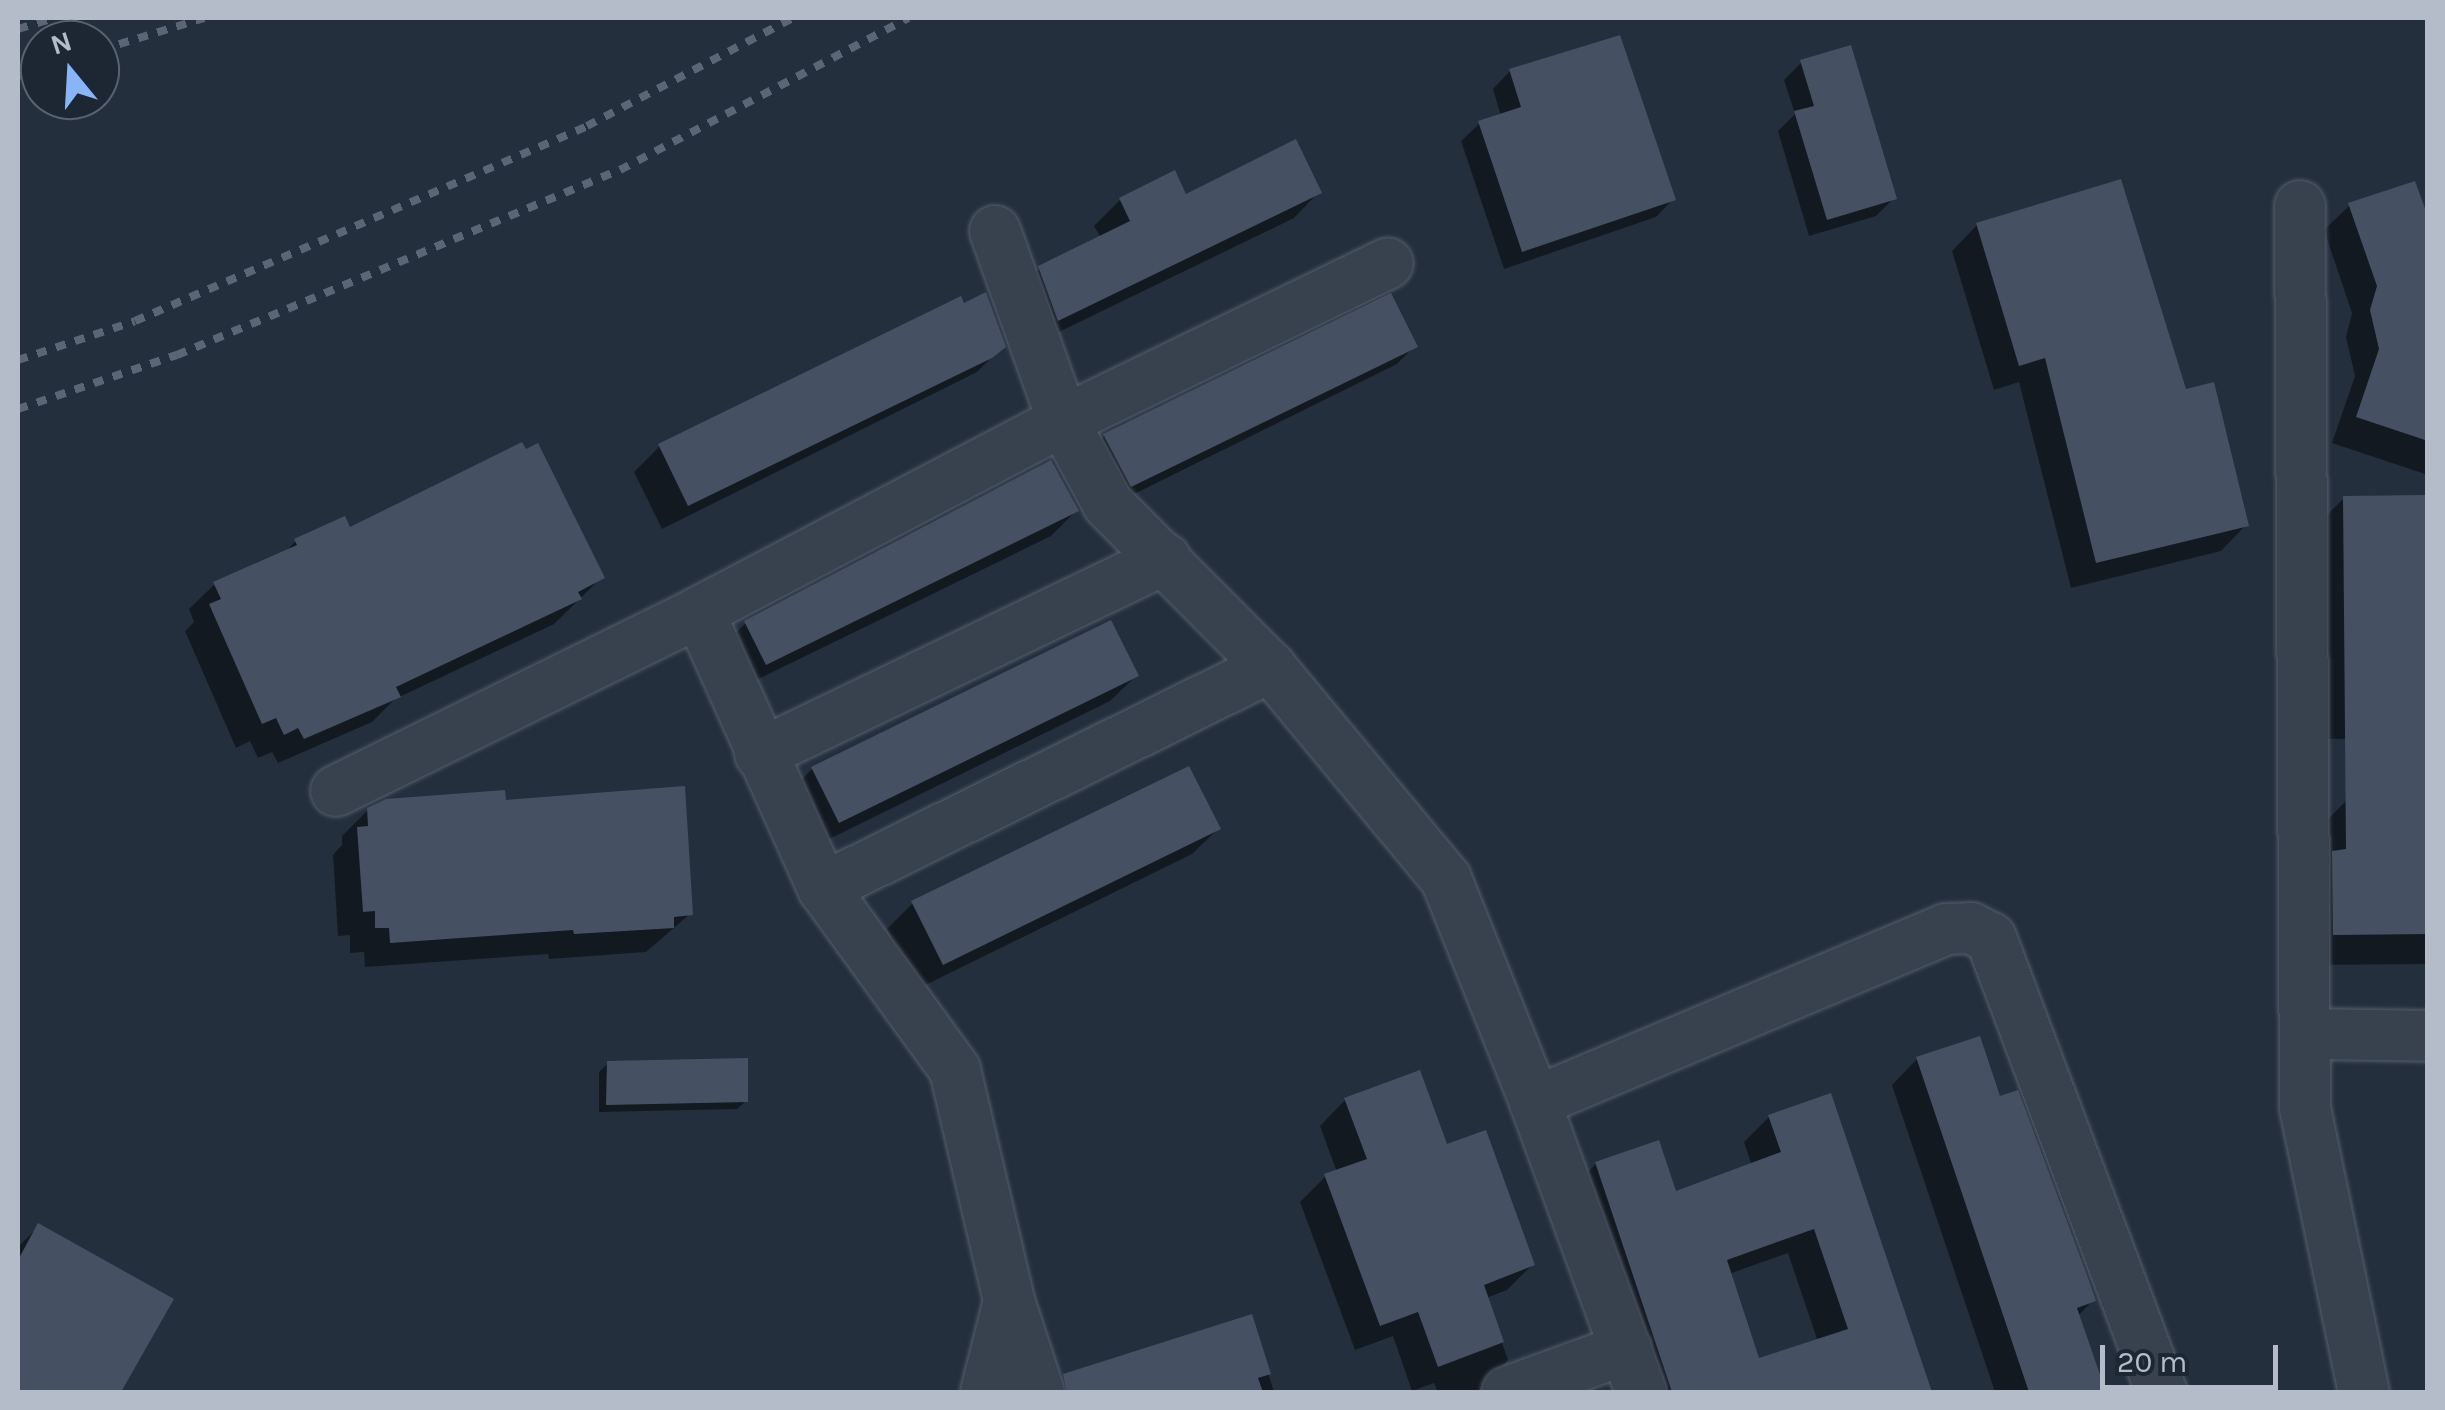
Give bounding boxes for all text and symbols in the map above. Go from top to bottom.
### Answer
north arrow [20,20,120,120]
text: N [47,24,76,62]
scale bar [2105,1325,2282,1387]
text: 20 m [2117,1344,2187,1380]

